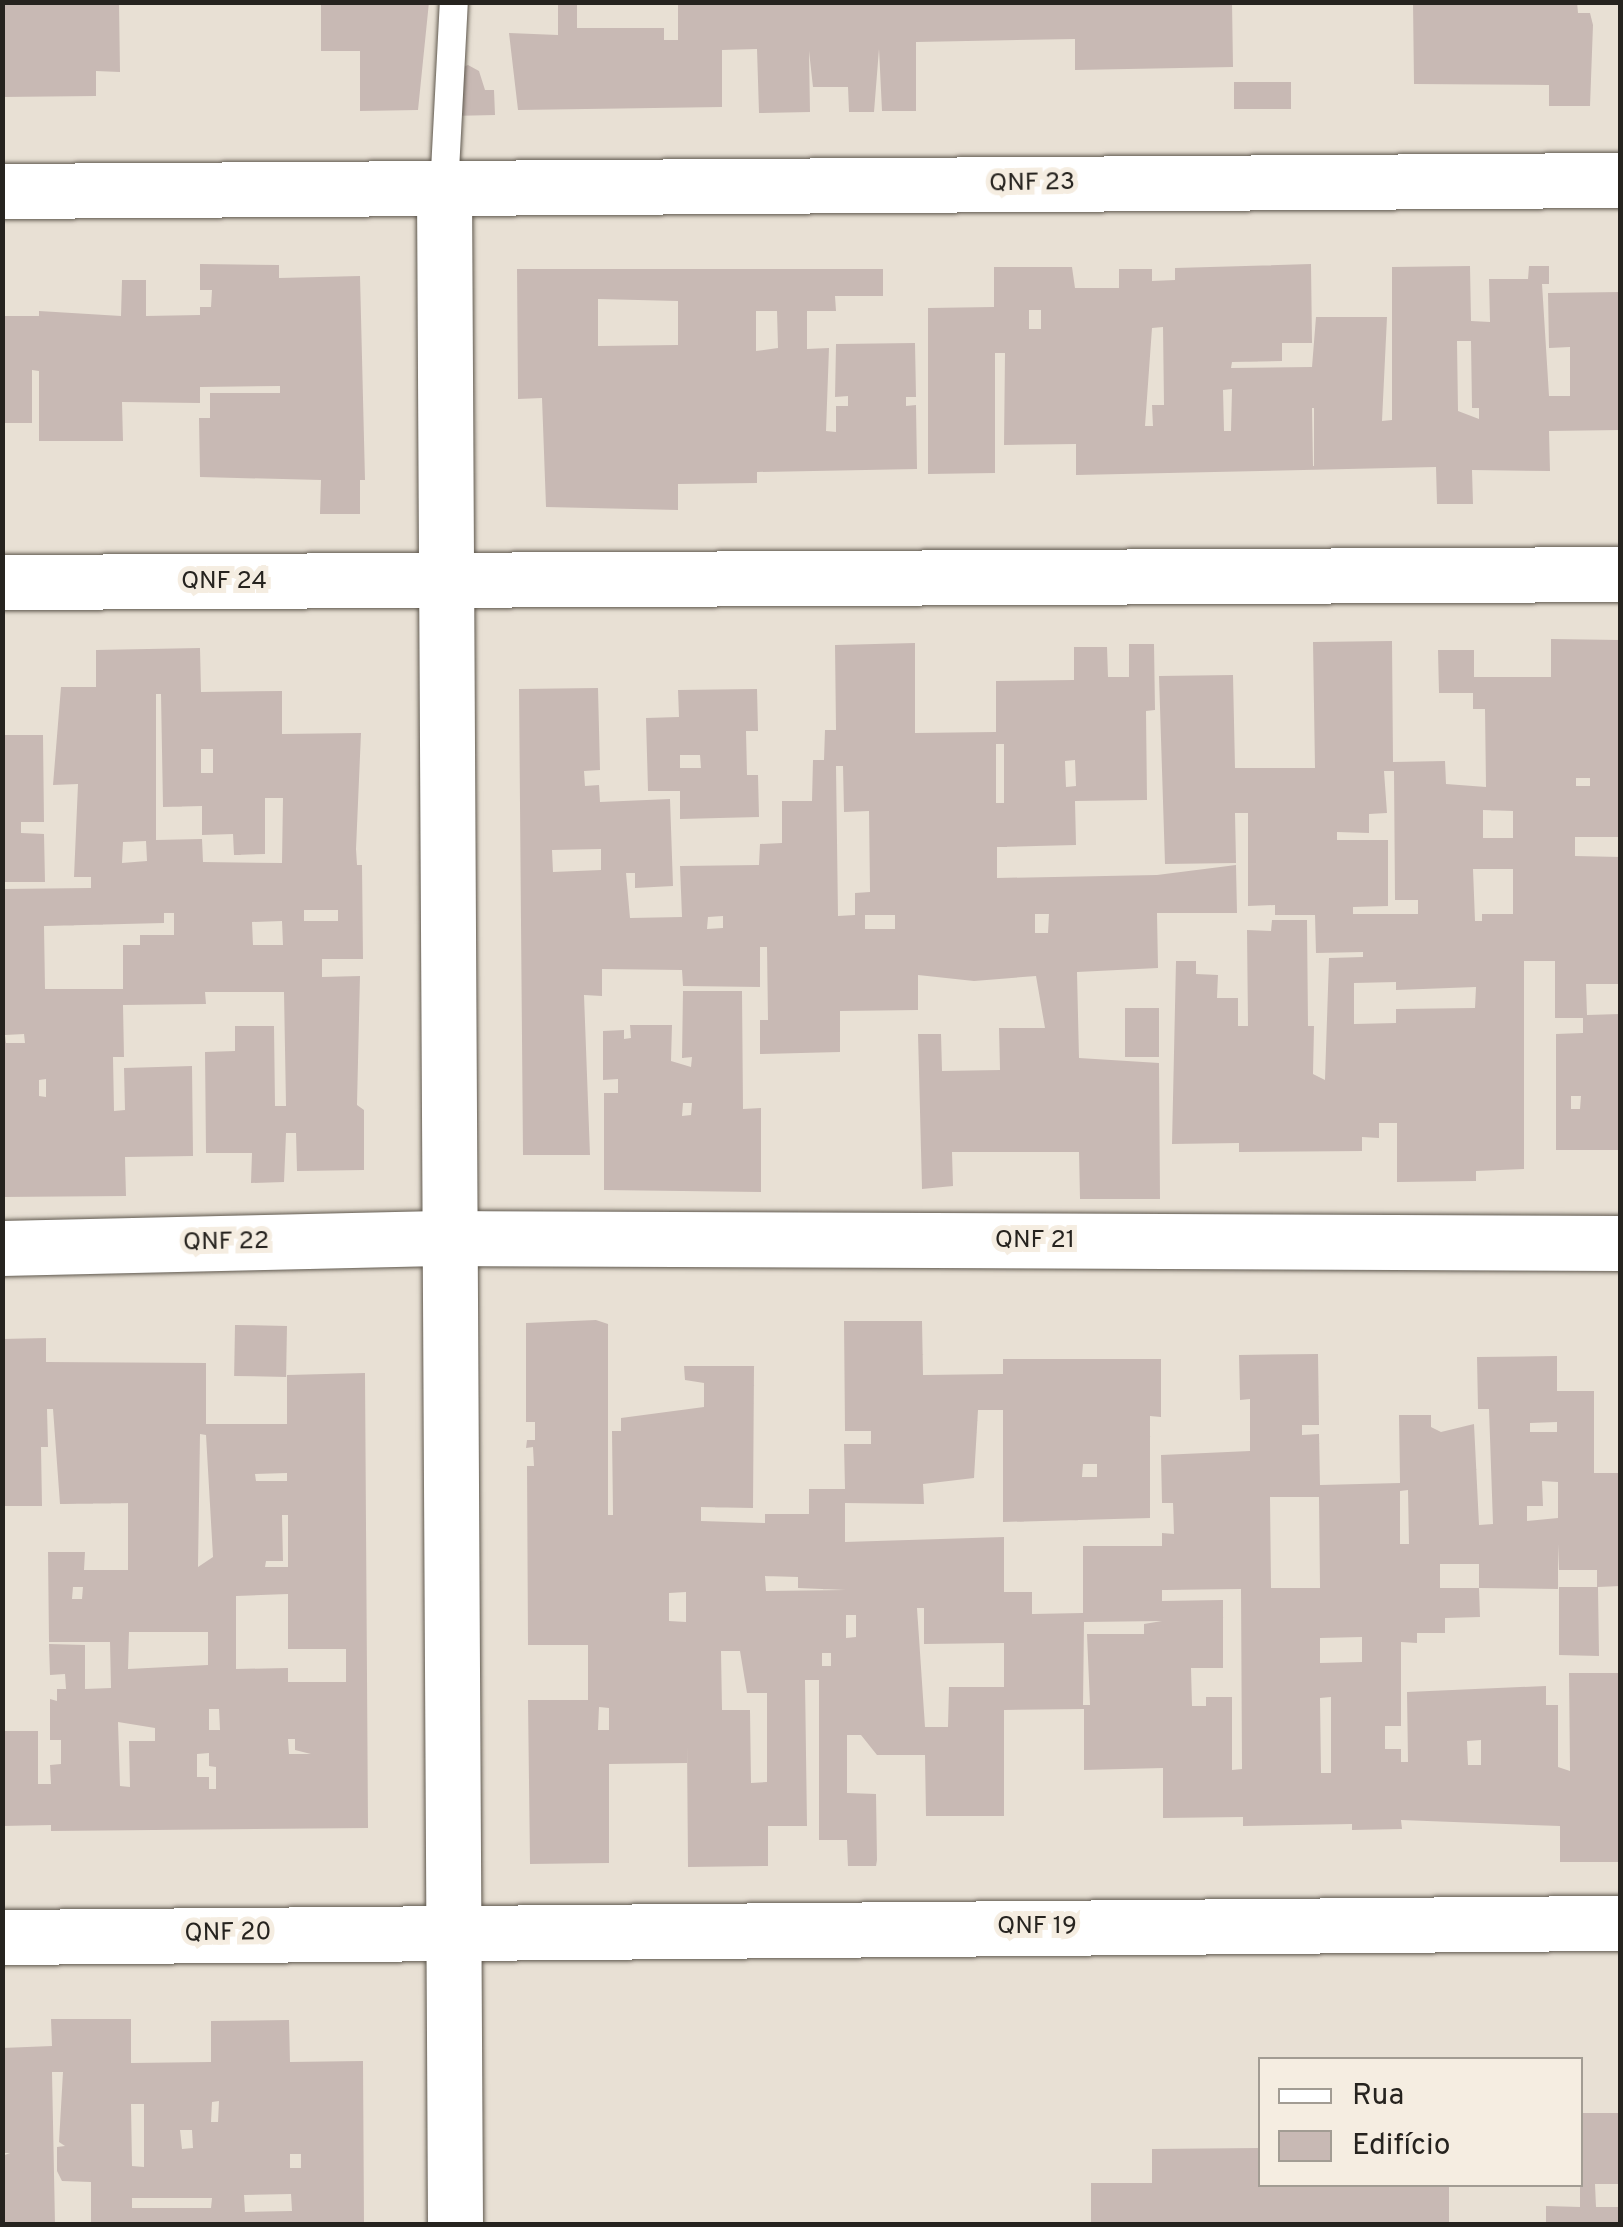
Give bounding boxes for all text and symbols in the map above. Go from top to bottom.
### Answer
street label: QNF 23 [989,168,1075,200]
street label: QNF 24 [181,567,267,597]
street label: QNF 21 [995,1226,1075,1256]
street label: QNF 22 [183,1227,269,1259]
street label: QNF 19 [997,1912,1077,1942]
street label: QNF 20 [184,1918,272,1950]
legend [1258,2057,1583,2187]
text: Rua [1352,2078,1404,2115]
text: Edifício [1352,2128,1450,2165]

